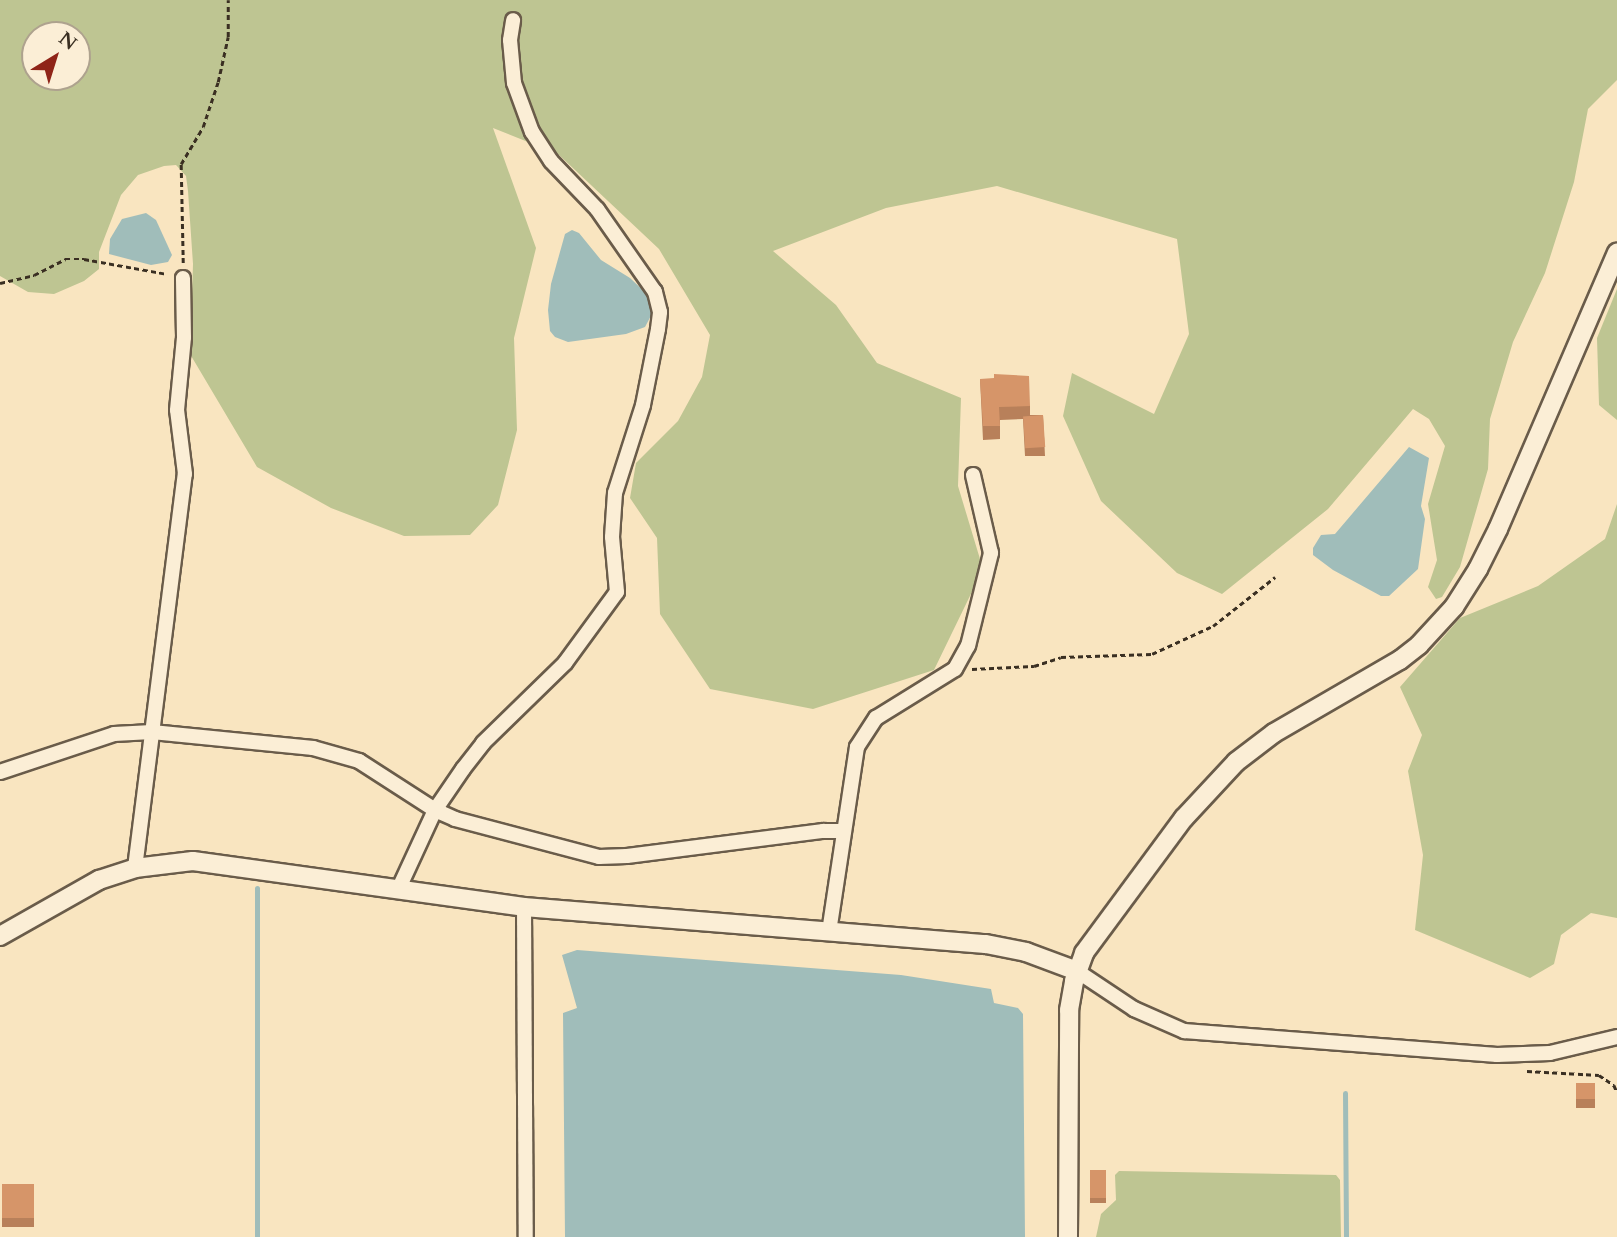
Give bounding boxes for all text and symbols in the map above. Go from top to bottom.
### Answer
north arrow [21,21,91,91]
text: N [53,26,82,56]

